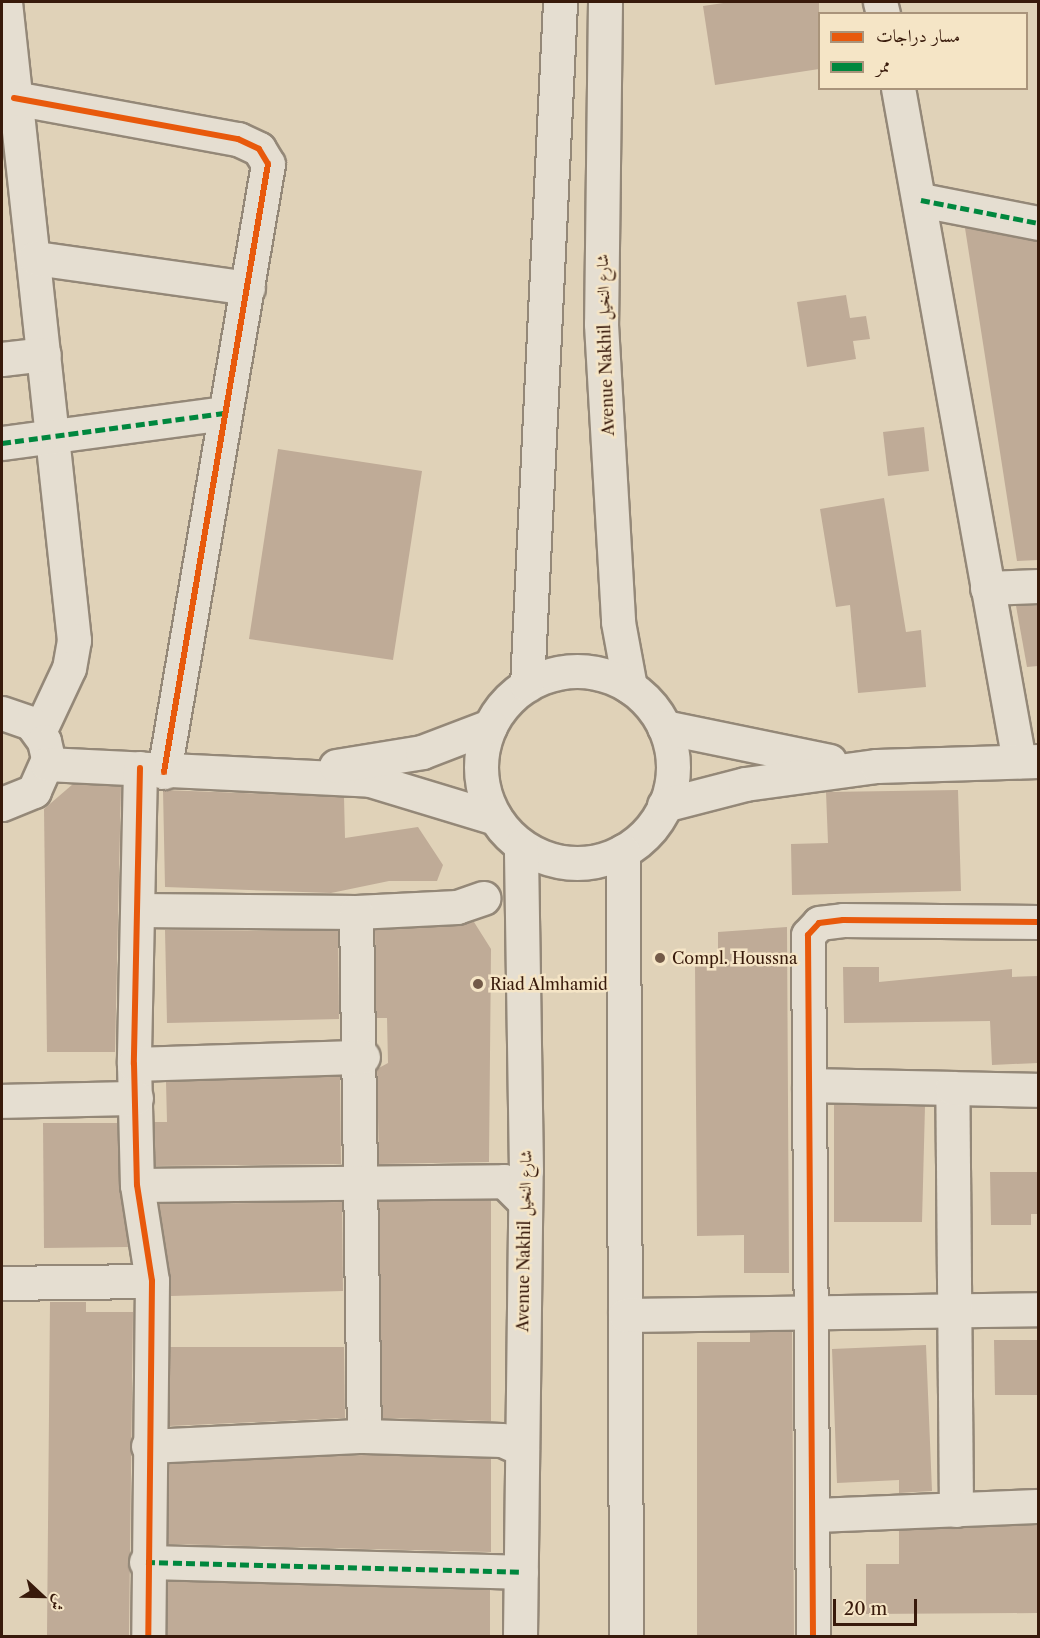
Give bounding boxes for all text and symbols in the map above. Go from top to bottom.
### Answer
legend [818,12,1028,90]
text: مسار دراجات [876,25,960,47]
text: ممر [876,55,890,77]
street label: Avenue Nakhil شارع النخيل [592,254,618,436]
place label: Compl. Houssna [672,948,797,968]
marker: Compl. Houssna [653,951,667,965]
place label: Riad Almhamid [490,974,608,994]
marker: Riad Almhamid [471,977,485,991]
street label: Avenue Nakhil شارع النخيل [513,1150,535,1332]
north arrow [12,1566,72,1626]
scale bar [836,1587,920,1625]
text: ش [46,1592,71,1614]
text: 20 m [844,1598,887,1620]

